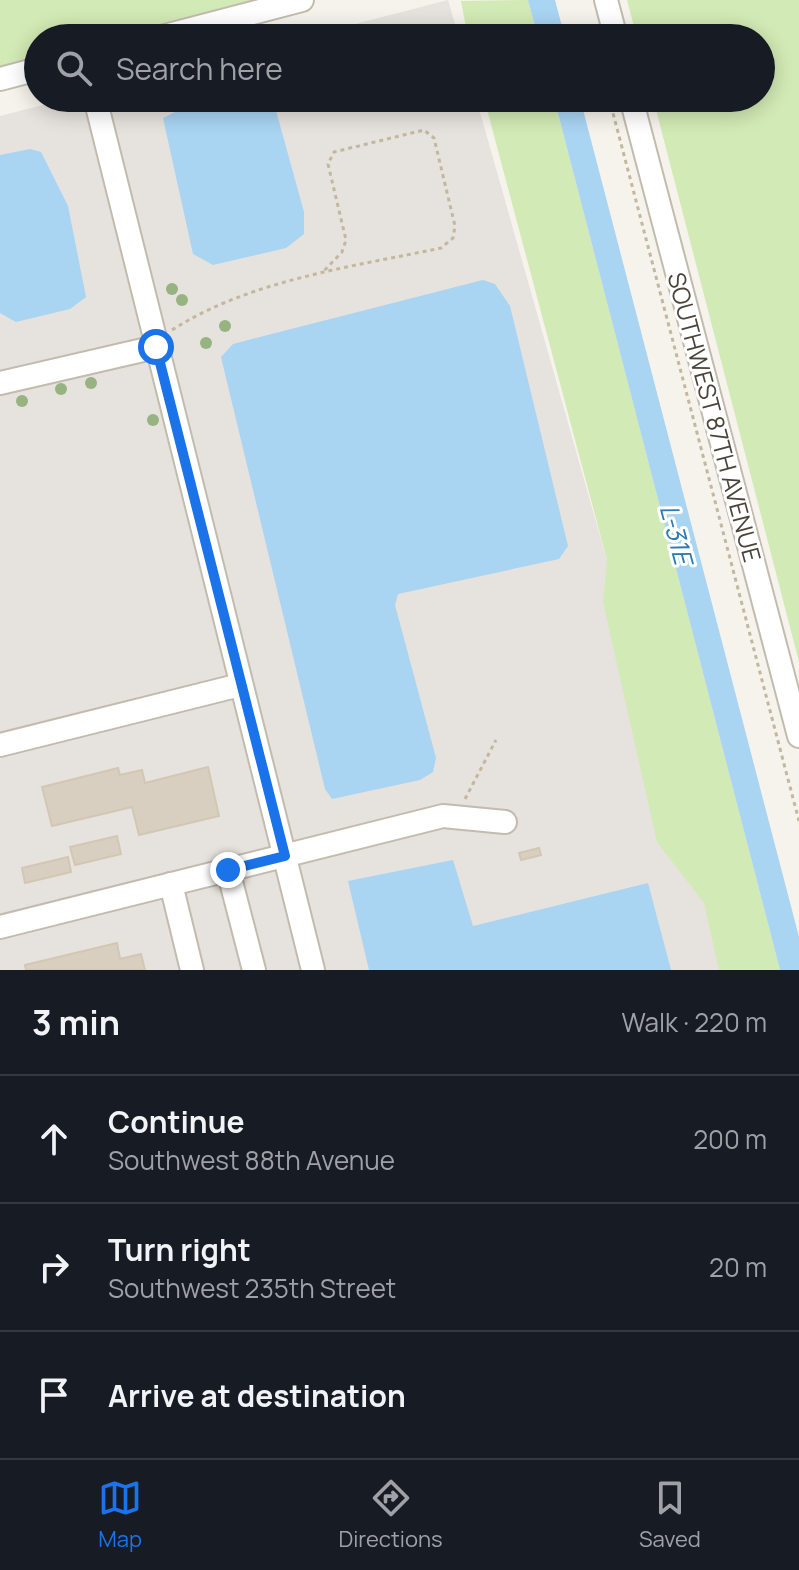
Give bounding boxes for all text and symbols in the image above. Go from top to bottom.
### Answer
search box [24,24,775,112]
icon: search [52,46,96,90]
text: Search here [116,48,283,89]
street label: SOUTHWEST 87TH AVENUE [660,269,770,565]
route start [138,329,174,365]
water label: L-31E [652,500,703,572]
route end [210,852,246,888]
text: 3 min [32,999,120,1045]
text: Walk · 220 m [621,1004,767,1040]
text: Continue [108,1101,244,1142]
icon: ahead [32,1117,76,1161]
text: 200 m [693,1121,767,1157]
text: Southwest 88th Avenue [108,1142,395,1178]
text: Turn right [108,1229,251,1270]
icon: right [32,1245,76,1289]
text: 20 m [709,1249,767,1285]
text: Southwest 235th Street [108,1270,396,1306]
icon: arrive [32,1373,76,1417]
text: Arrive at destination [108,1375,406,1416]
tab: Map [98,1476,142,1554]
tab: Directions [338,1476,443,1554]
tab: Saved [639,1476,701,1554]

